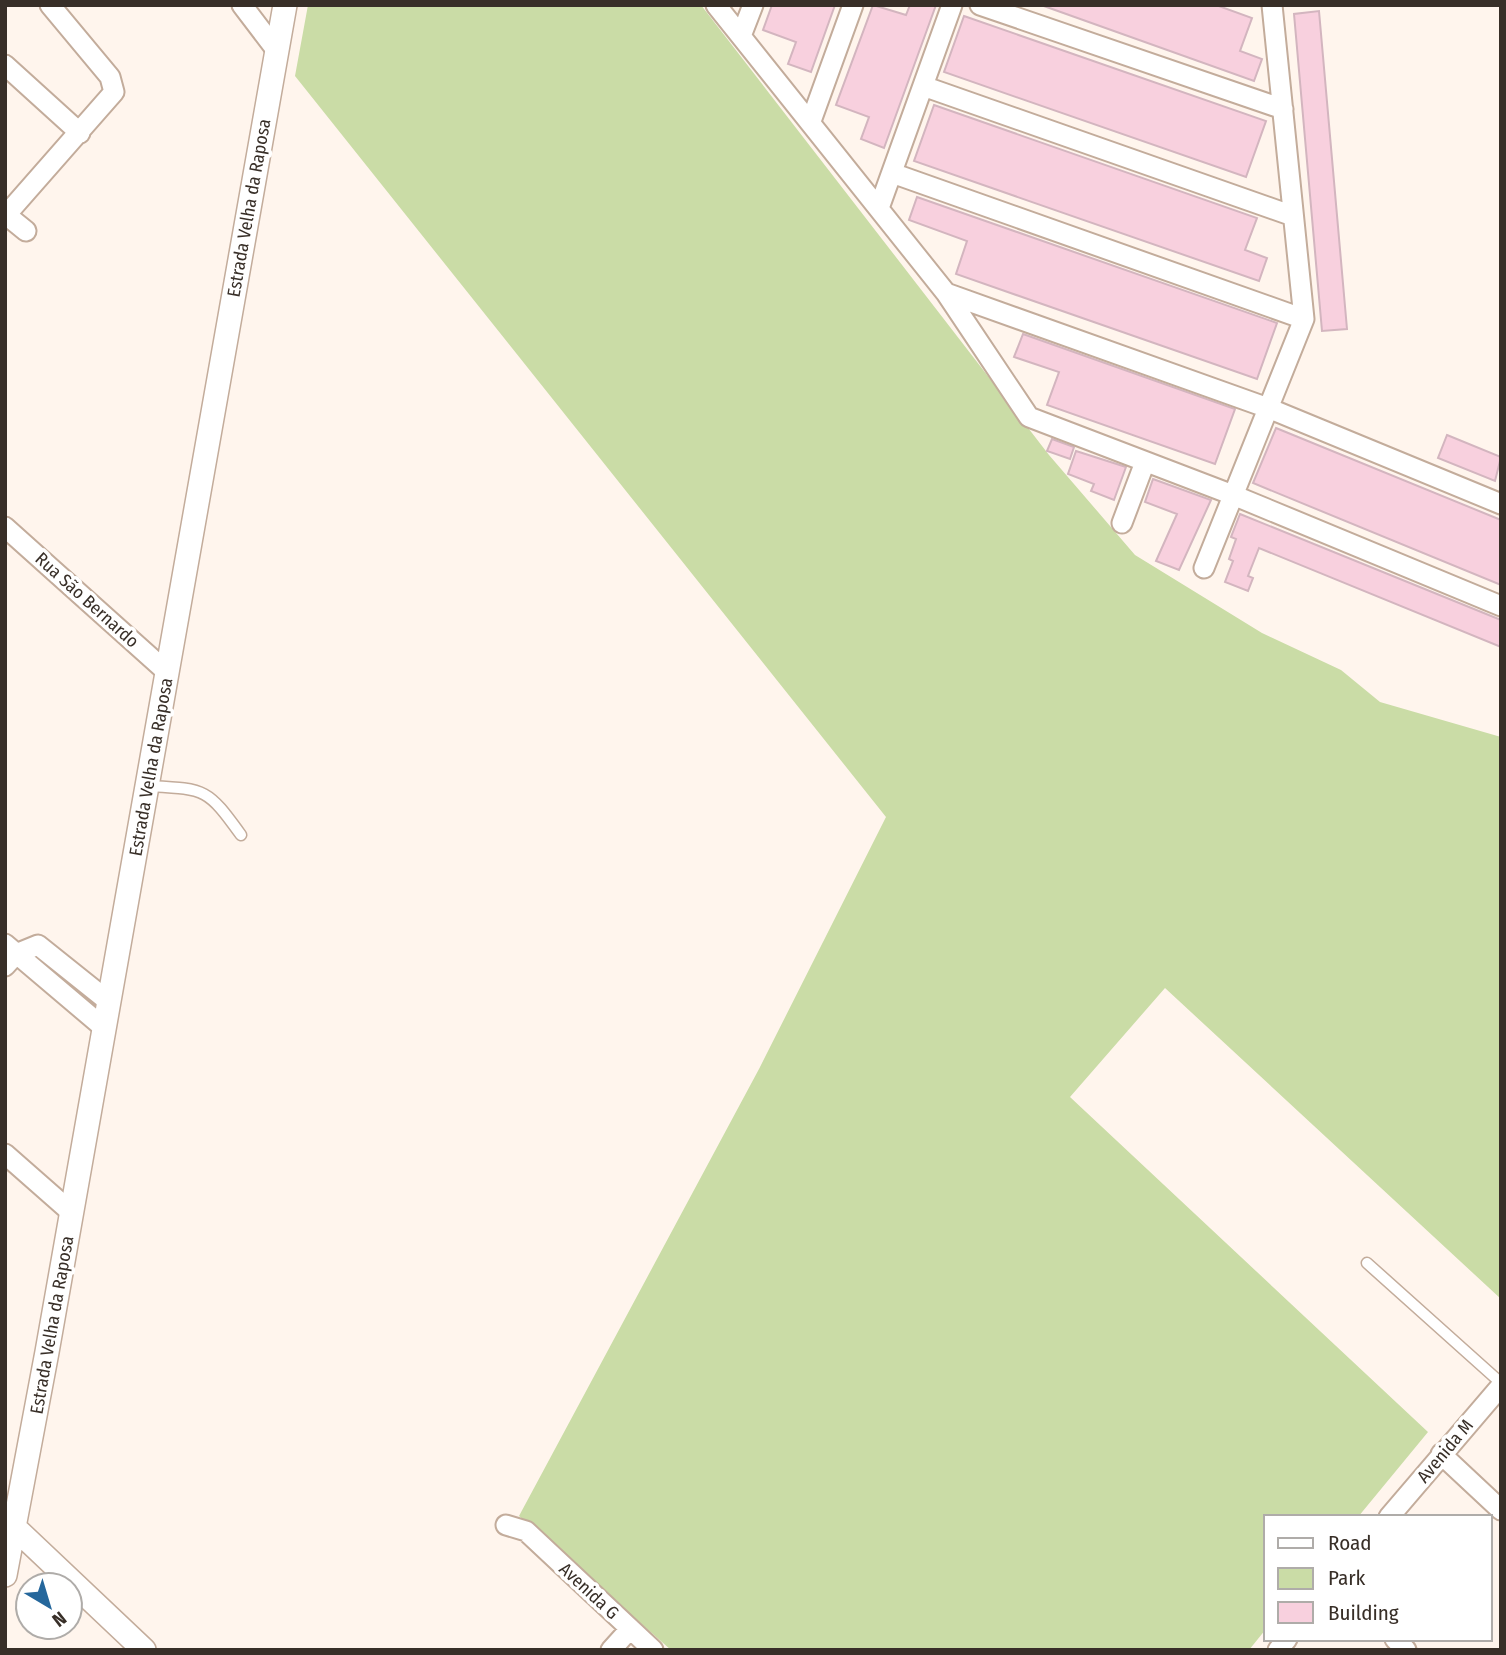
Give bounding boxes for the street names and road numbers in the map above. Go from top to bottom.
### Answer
street label: Estrada Velha da Raposa [222,117,276,299]
street label: Rua São Bernardo [31,548,143,652]
street label: Estrada Velha da Raposa [124,676,178,858]
street label: Estrada Velha da Raposa [25,1234,79,1416]
street label: Avenida M [1412,1415,1478,1487]
street label: Avenida G [555,1558,623,1624]

